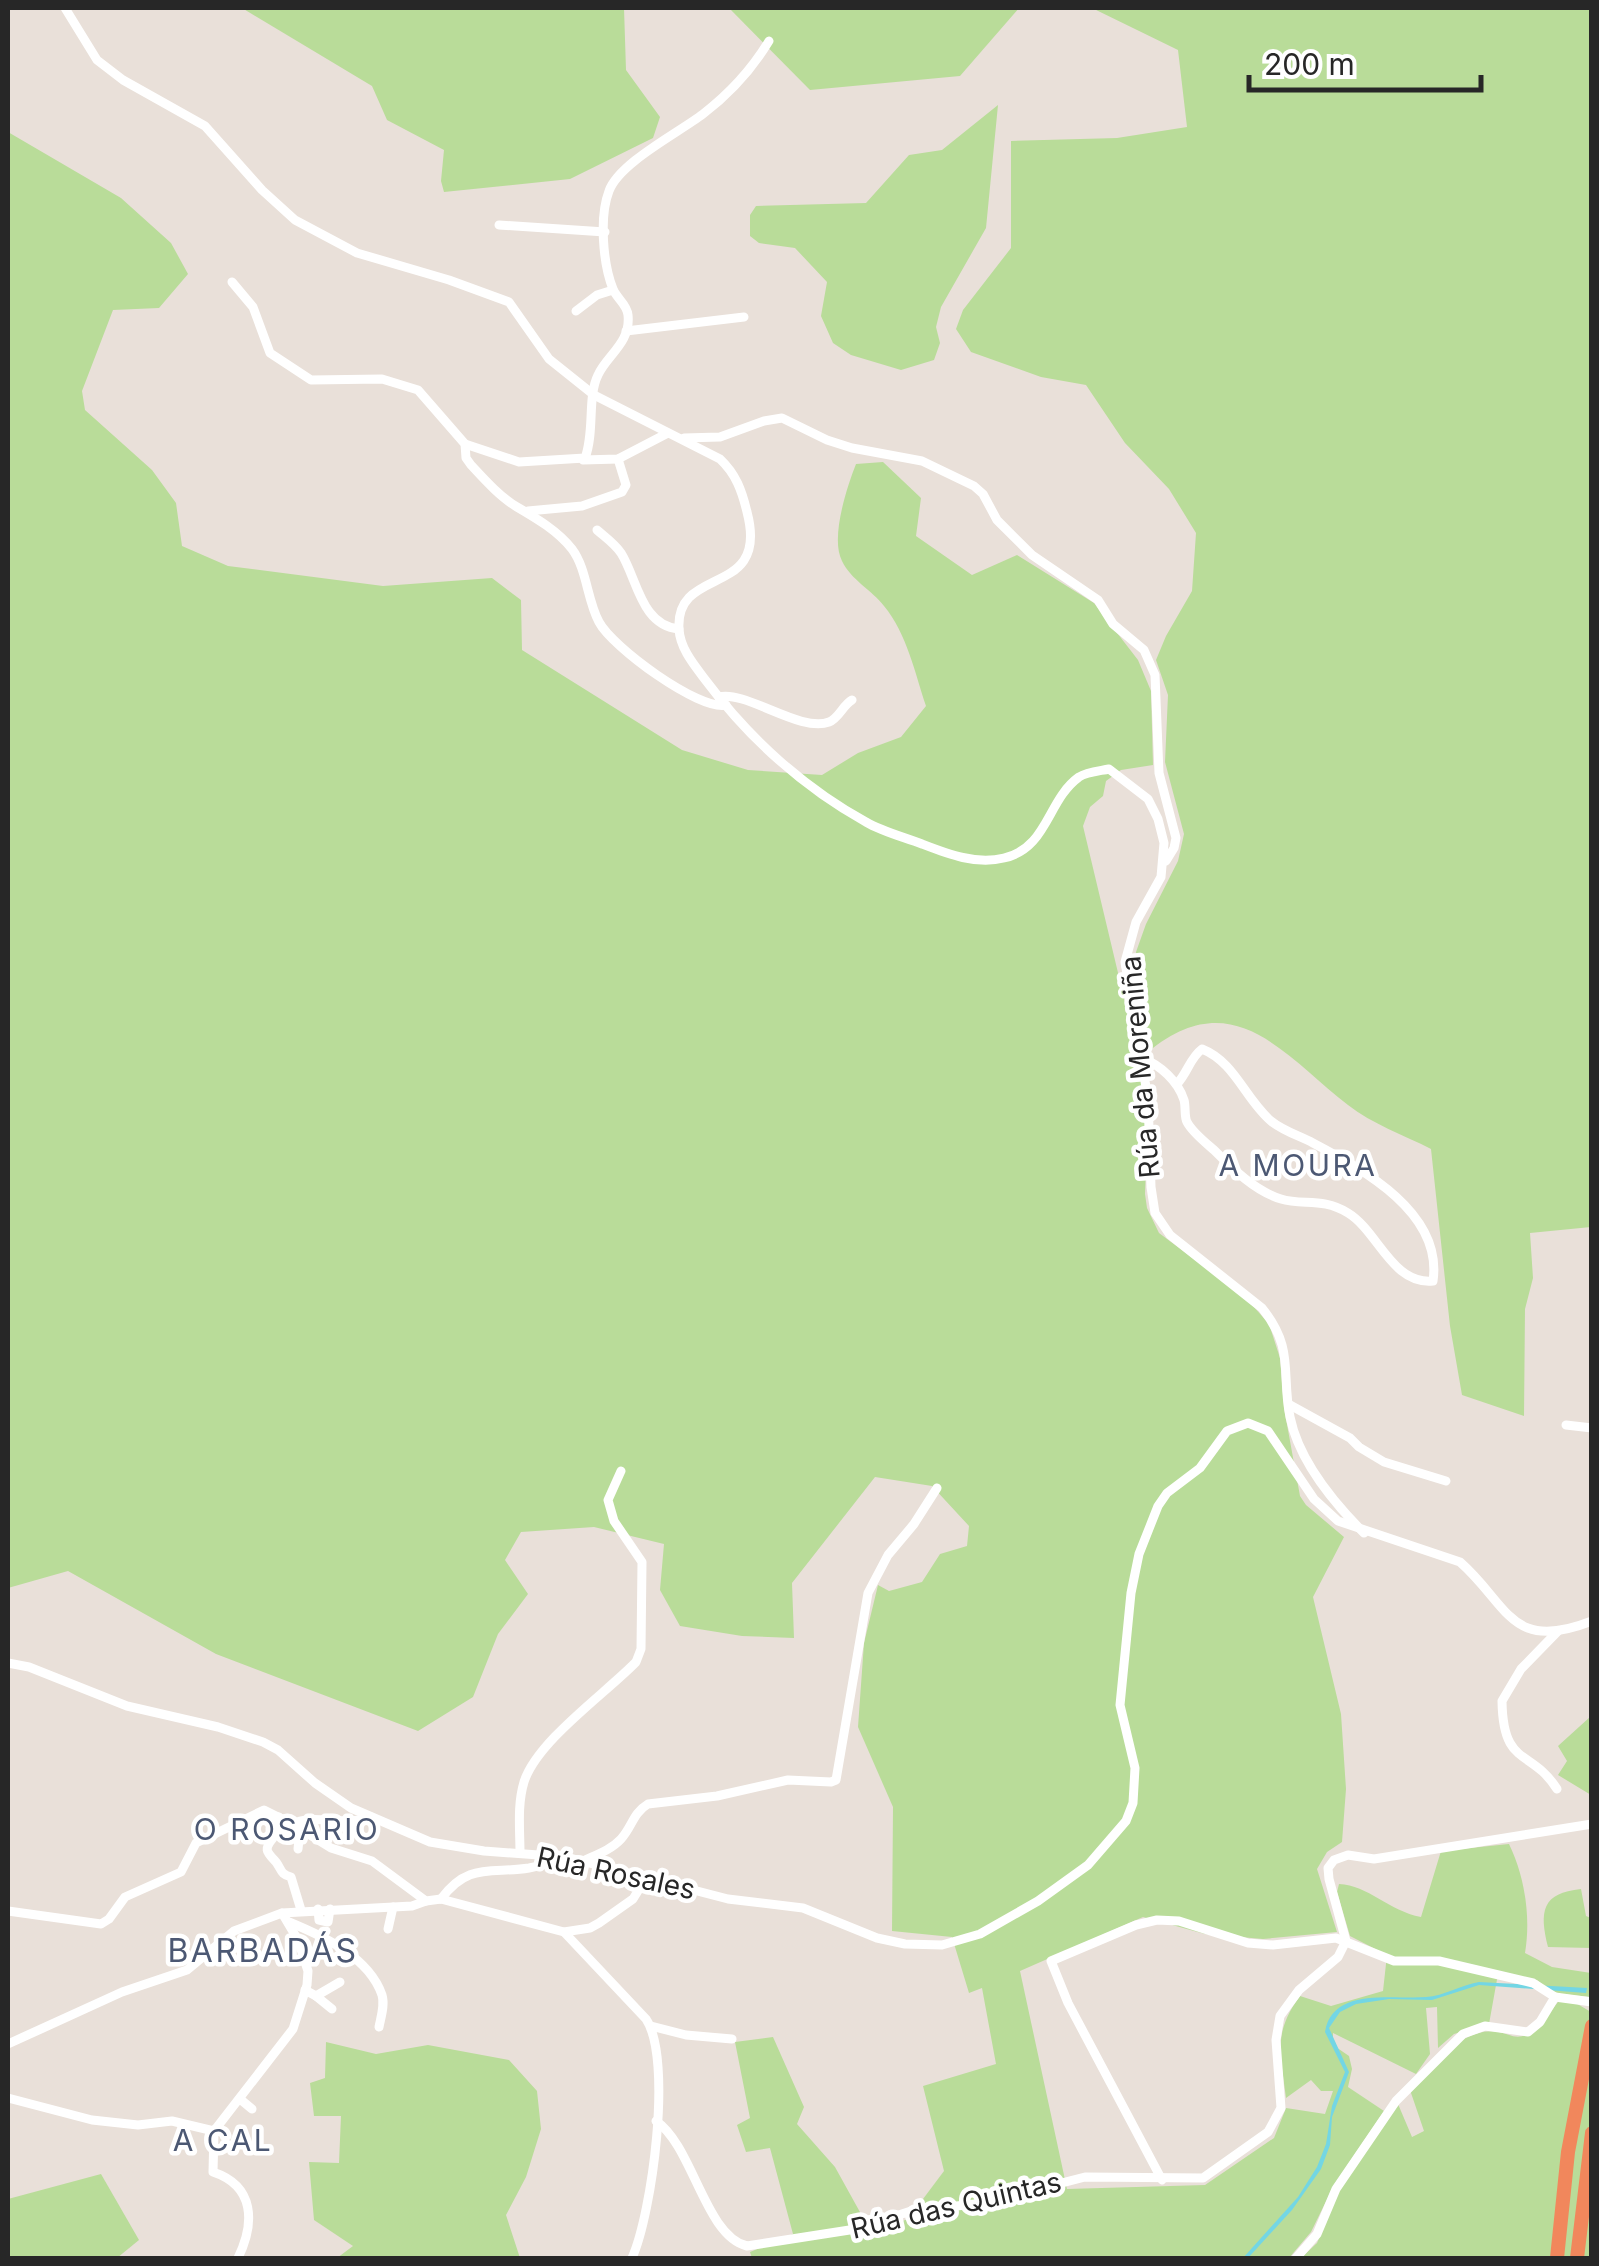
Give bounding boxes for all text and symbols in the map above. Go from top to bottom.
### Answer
scale bar [1249,30,1482,92]
text: 200 m [1264,46,1355,82]
street label: Rúa da Moreniña [1113,954,1167,1180]
district label: A MOURA [1218,1147,1378,1183]
district label: O ROSARIO [194,1811,380,1847]
street label: Rúa Rosales [534,1840,698,1906]
district label: BARBADÁS [167,1931,359,1970]
district label: A CAL [173,2122,273,2158]
street label: Rúa das Quintas [848,2164,1064,2246]

